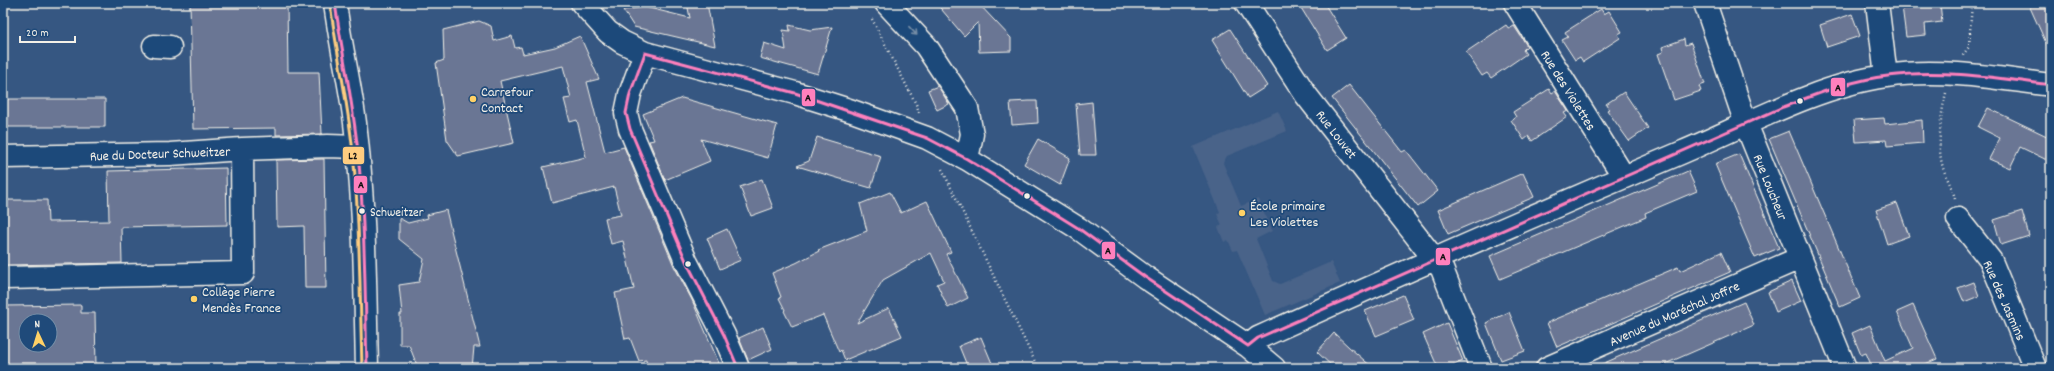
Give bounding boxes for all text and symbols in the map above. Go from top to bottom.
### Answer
scale bar [20,18,75,44]
text: 20 m [26,25,49,42]
one-way arrow [908,26,917,37]
street label: Rue des Violettes [1535,47,1600,135]
line badge: A [1830,77,1846,97]
text: A [1835,81,1841,97]
place label: Carrefour Contact [481,83,534,119]
line badge: A [801,88,816,107]
text: A [805,91,811,107]
marker: Carrefour Contact [468,94,478,104]
unlabelled marker [1795,96,1805,106]
street label: Rue Louvet [1310,106,1361,164]
street label: Rue du Docteur Schweitzer [89,143,232,167]
line badge: L2 [342,146,365,165]
text: L2 [348,149,358,165]
street label: Rue Loucheur [1747,152,1792,225]
line badge: A [353,175,368,194]
text: A [358,178,364,194]
unlabelled marker [1022,191,1032,201]
place label: École primaire Les Violettes [1250,197,1325,233]
place label: Schweitzer [370,204,424,223]
marker: Schweitzer [357,206,367,216]
marker: École primaire Les Violettes [1237,208,1247,218]
line badge: A [1101,241,1116,260]
text: A [1105,244,1111,260]
line badge: A [1435,247,1451,266]
text: A [1440,250,1446,266]
street label: Rue des Jasmins [1977,257,2030,344]
unlabelled marker [683,259,693,269]
street label: Avenue du Maréchal Joffre [1607,277,1743,353]
place label: Collège Pierre Mendès France [202,283,281,319]
marker: Collège Pierre Mendès France [189,294,199,304]
north arrow [18,313,58,353]
text: N [34,317,41,333]

